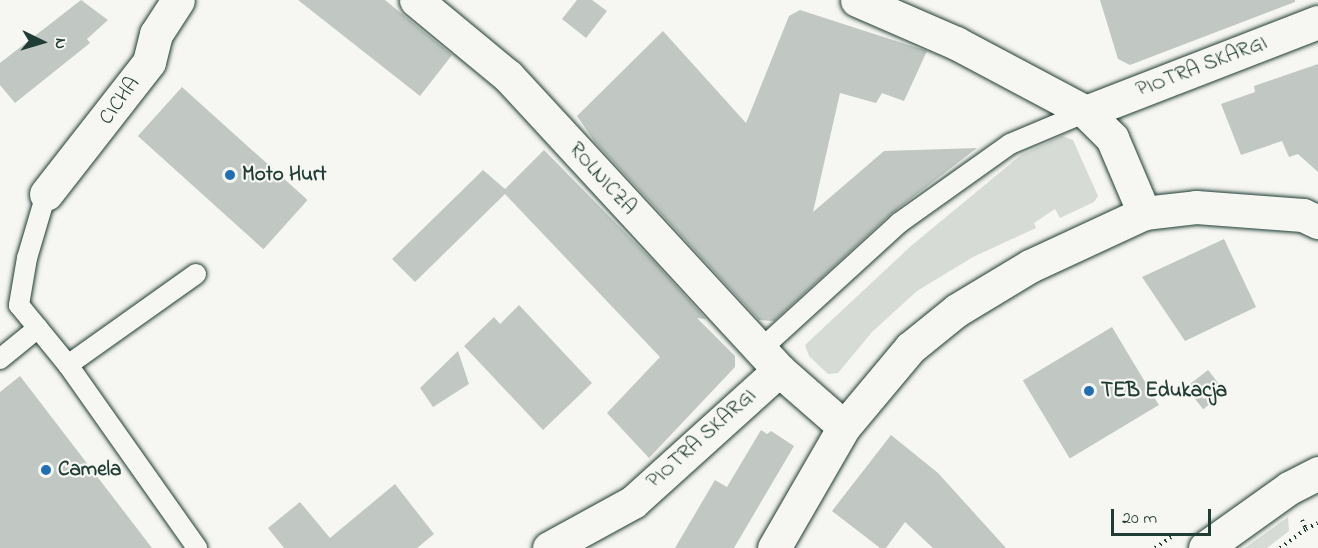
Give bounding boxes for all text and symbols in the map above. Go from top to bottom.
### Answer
north arrow [12,12,72,72]
street label: PIOTRA SKARGI [1133,31,1271,103]
text: N [48,37,72,50]
street label: CICHA [94,72,146,130]
street label: ROLNICZA [563,138,641,220]
place label: Moto Hurt [242,162,327,188]
marker: Moto Hurt [223,168,237,182]
place label: TEB Edukacja [1101,378,1227,404]
street label: PIOTRA SKARGI [642,383,762,495]
marker: TEB Edukacja [1082,384,1096,398]
place label: Camela [58,457,121,483]
marker: Camela [39,463,53,477]
scale bar [1114,497,1214,535]
text: 20 m [1122,506,1157,532]

